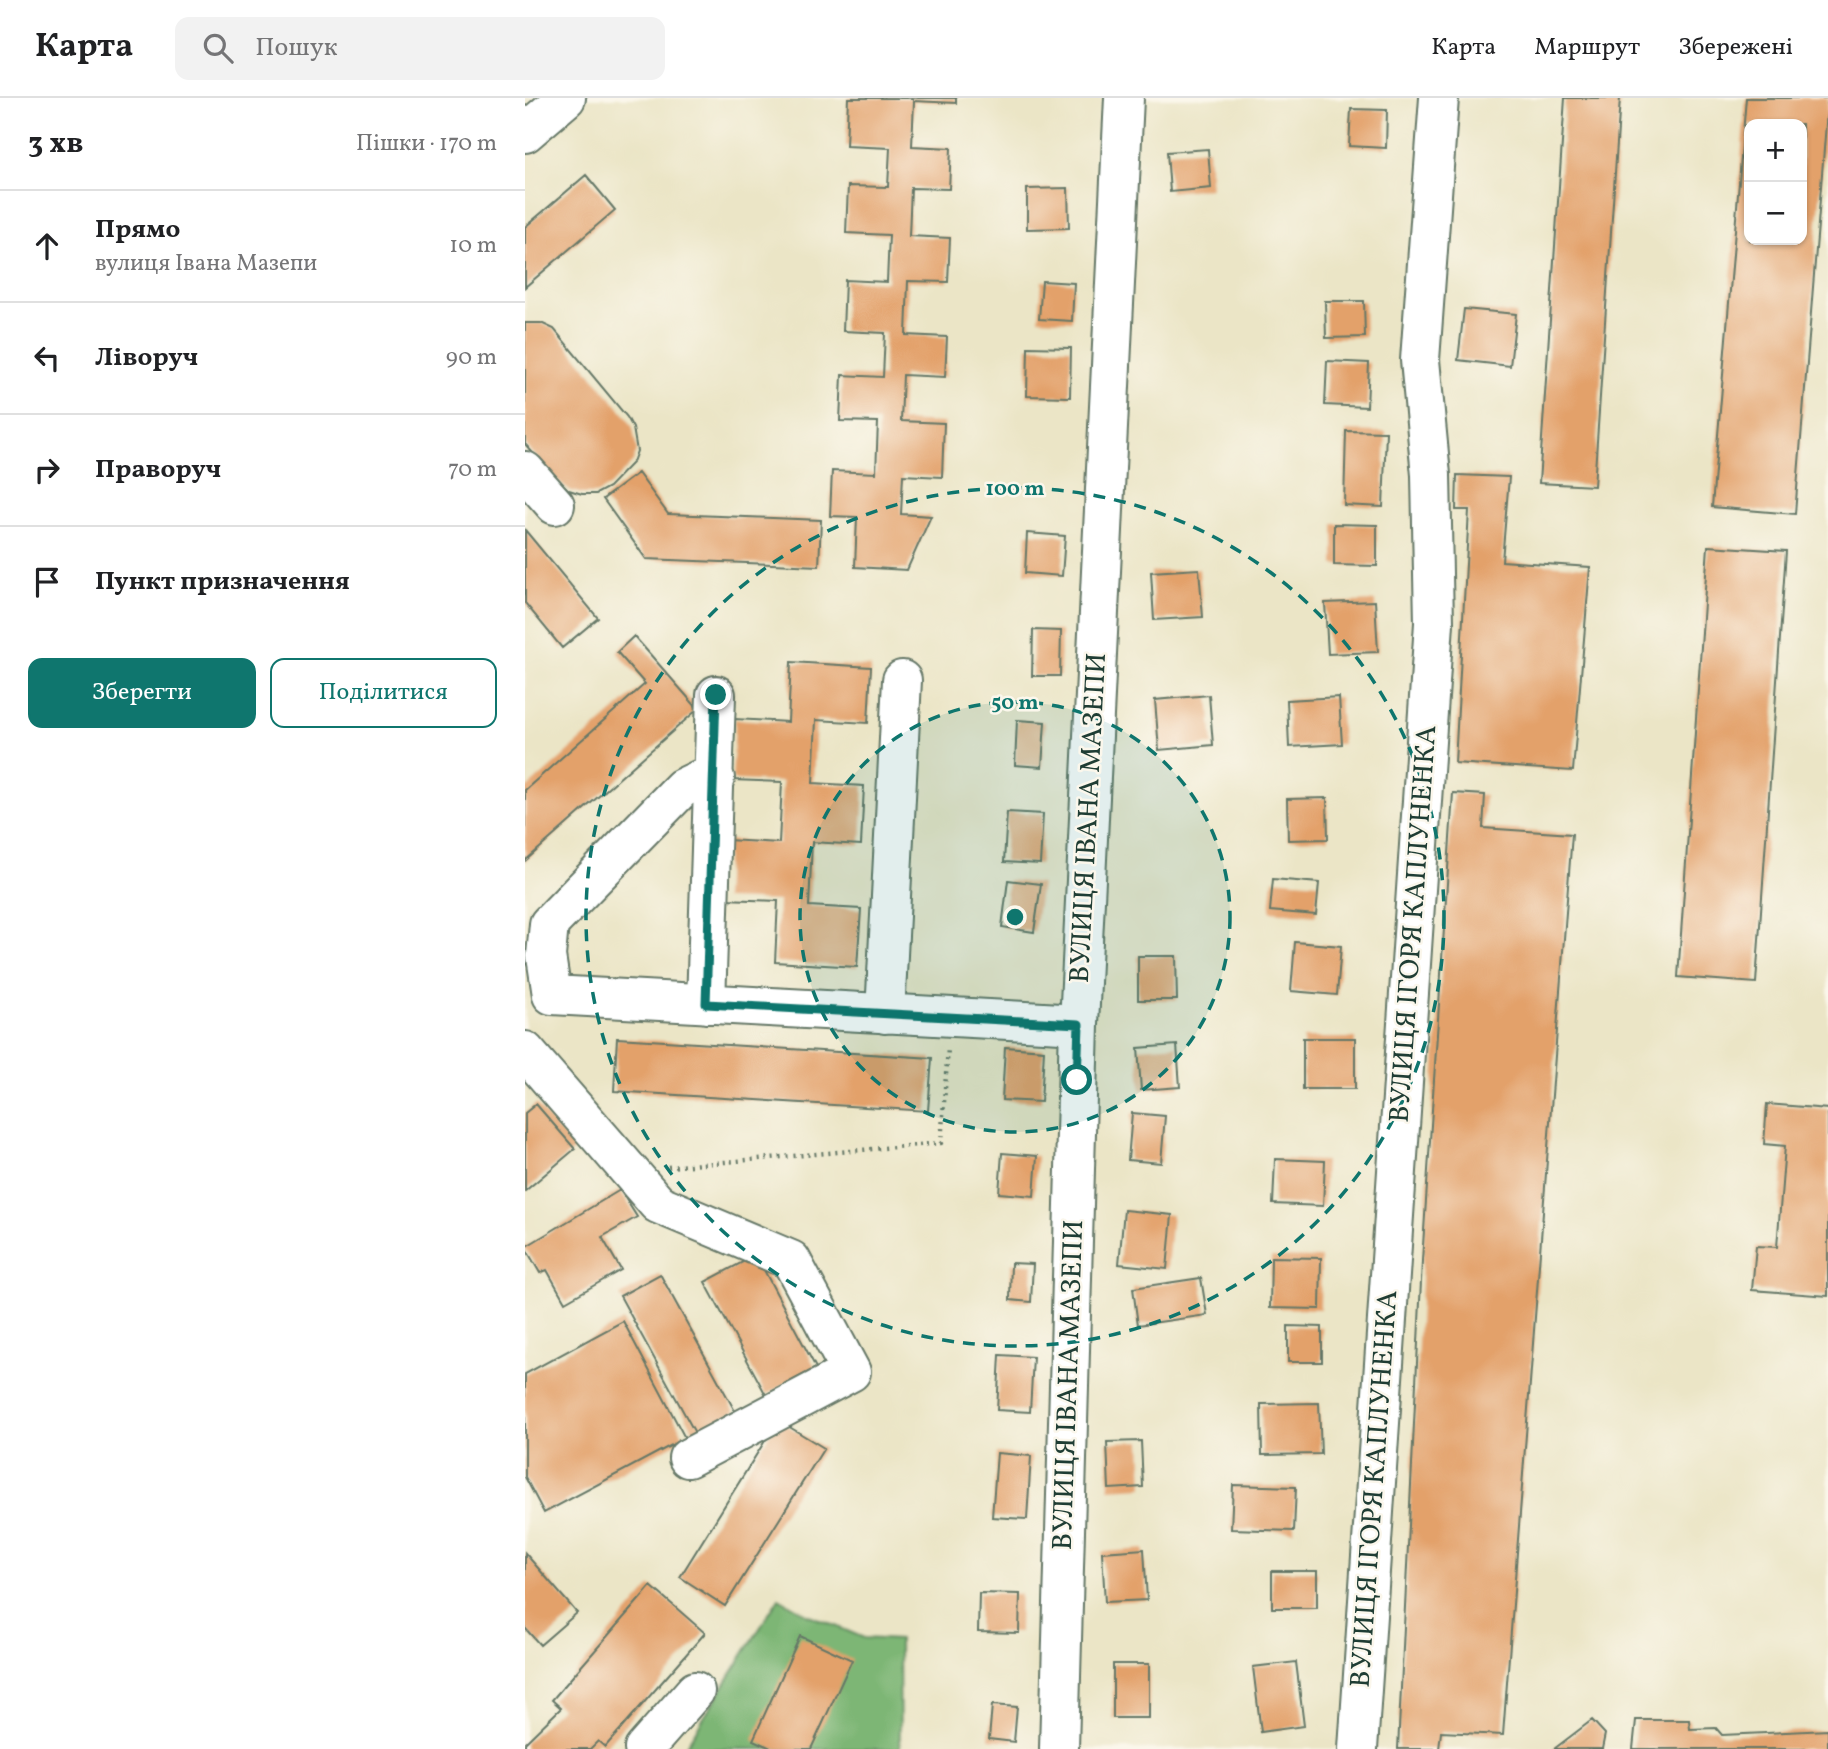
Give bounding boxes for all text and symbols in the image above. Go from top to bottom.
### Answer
search box [175,17,665,80]
text: Карта [35,25,133,71]
icon: search [199,29,237,67]
text: Пошук [255,30,338,66]
text: Карта [1431,31,1496,65]
text: Маршрут [1534,31,1640,65]
text: Збережені [1678,31,1793,65]
map controls [1744,119,1807,245]
button: + [1744,119,1807,182]
text: 3 хв [28,123,84,165]
text: Пішки · 170 m [356,128,497,160]
button: − [1744,182,1807,245]
text: Прямо [95,212,180,248]
icon: ahead [28,227,66,265]
text: 10 m [449,230,497,262]
text: вулиця Івана Мазепи [95,248,317,280]
icon: left [28,339,66,377]
text: Ліворуч [95,340,198,376]
text: 90 m [446,342,497,374]
icon: right [28,451,66,489]
text: Праворуч [95,452,221,488]
text: 70 m [448,454,497,486]
text: 100 m [985,475,1045,504]
icon: arrive [28,563,66,601]
text: Пункт призначення [95,564,350,600]
street label: ВУЛИЦЯ ІВАНА МАЗЕПИ [1061,652,1117,984]
button: Зберегти [28,658,256,728]
button: Поділитися [270,658,497,728]
route end [700,679,731,710]
text: 50 m [991,689,1039,718]
street label: ВУЛИЦЯ ІГОРЯ КАПЛУНЕНКА [1381,724,1447,1124]
centre of rings [1003,905,1027,929]
route start [1061,1064,1092,1095]
street label: ВУЛИЦЯ ІВАНА МАЗЕПИ [1044,1219,1094,1551]
street label: ВУЛИЦЯ ІГОРЯ КАПЛУНЕНКА [1342,1289,1408,1689]

